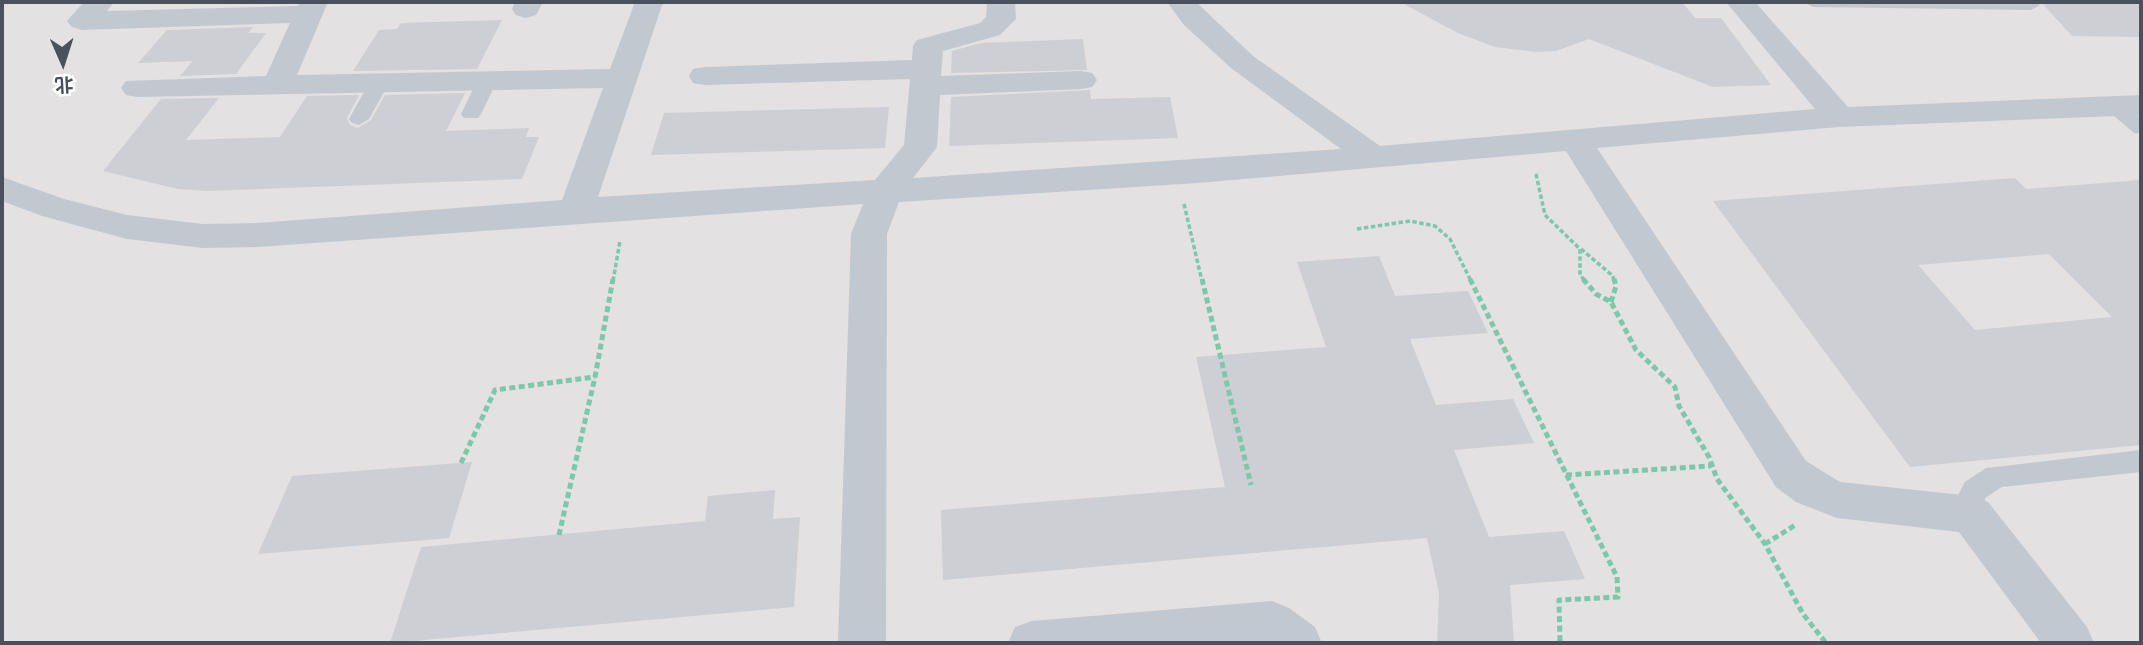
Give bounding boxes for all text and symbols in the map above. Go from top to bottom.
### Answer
north arrow [28,28,98,98]
text: 北 [54,72,74,95]

